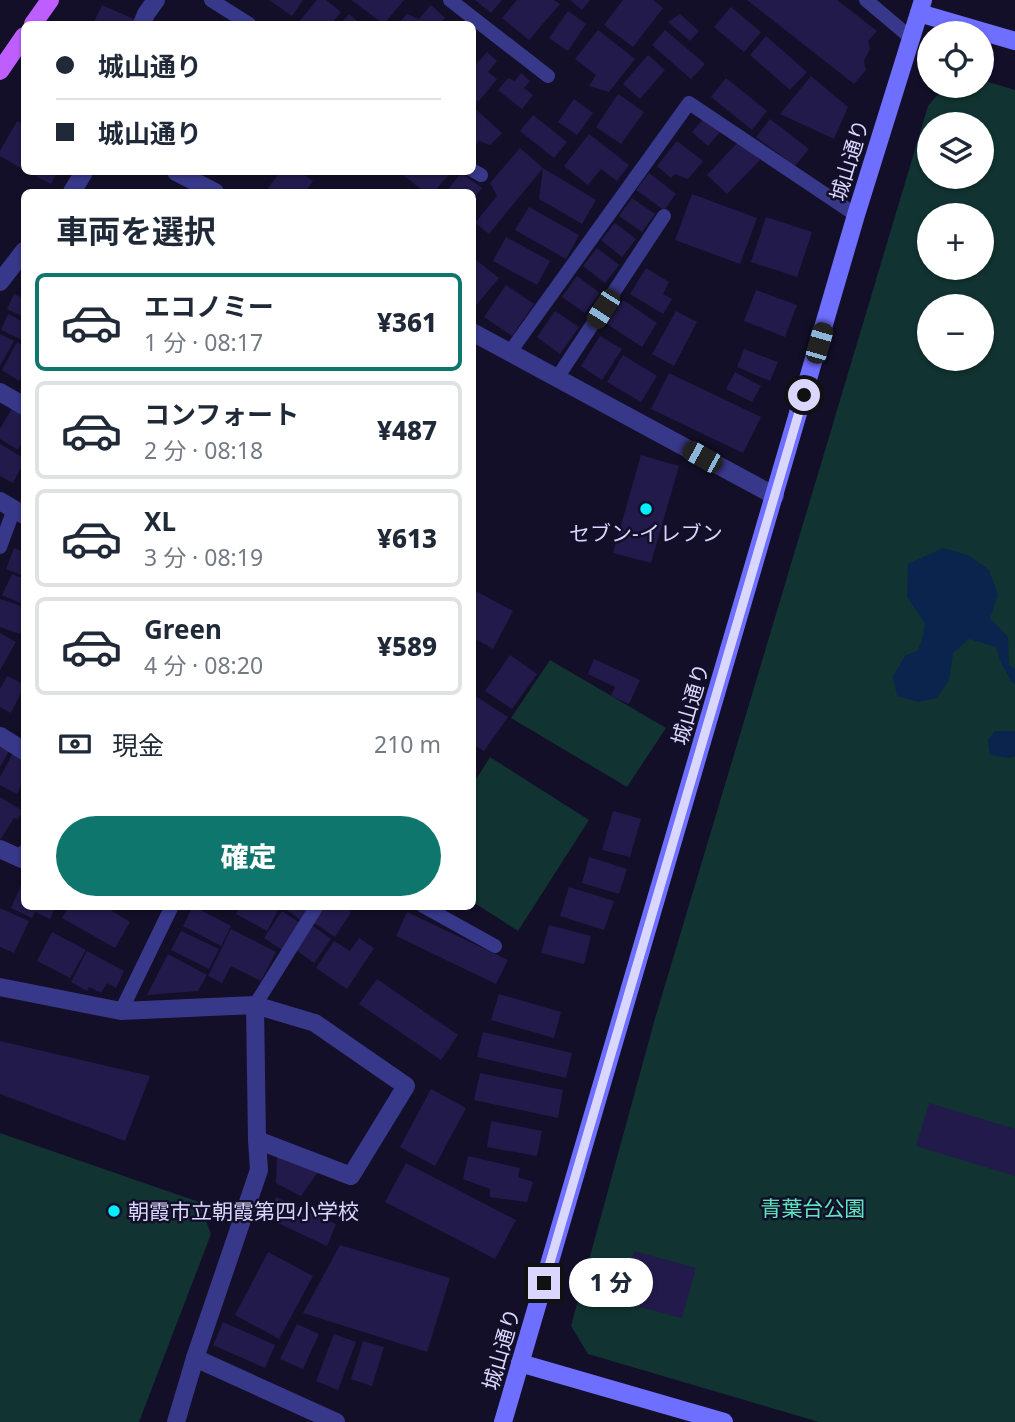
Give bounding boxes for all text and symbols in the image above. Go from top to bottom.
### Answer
map controls [917,21,994,371]
button: locate [917,21,994,98]
text: 城山通り [98,48,202,84]
button: layers [917,112,994,189]
text: 城山通り [98,115,202,151]
street label: 城山通り [823,116,875,204]
button: + [917,203,994,280]
text: 車両を選択 [56,209,216,252]
car [583,286,624,332]
text: エコノミー [144,288,274,324]
icon: car [60,291,123,354]
button: − [917,294,994,371]
text: ¥361 [377,304,437,340]
car [804,320,835,366]
text: 1 分 · 08:17 [144,326,263,358]
route start [788,379,820,411]
text: コンフォート [144,396,299,432]
icon: car [60,399,123,462]
text: ¥487 [377,412,437,448]
text: 2 分 · 08:18 [144,434,263,466]
car [679,438,726,476]
marker: セブン-イレブン [638,501,654,517]
text: XL [144,503,176,539]
icon: car [60,507,123,570]
place label: セブン-イレブン [569,519,723,547]
text: ¥613 [377,520,437,556]
text: 3 分 · 08:19 [144,541,263,573]
text: Green [144,611,222,647]
icon: car [60,615,123,678]
text: ¥589 [377,628,437,664]
text: 4 分 · 08:20 [144,649,263,681]
street label: 城山通り [665,660,715,748]
icon: cash [56,725,94,763]
text: 現金 [112,727,164,763]
text: 210 m [374,728,441,760]
button: 確定 [56,816,441,896]
park label: 青葉台公園 [761,1194,866,1222]
place label: 朝霞市立朝霞第四小学校 [128,1197,359,1225]
marker: 朝霞市立朝霞第四小学校 [106,1203,122,1219]
callout: 1 分 [568,1258,652,1308]
text: 1 分 [590,1266,632,1298]
route end [528,1267,560,1299]
street label: 城山通り [476,1305,526,1393]

